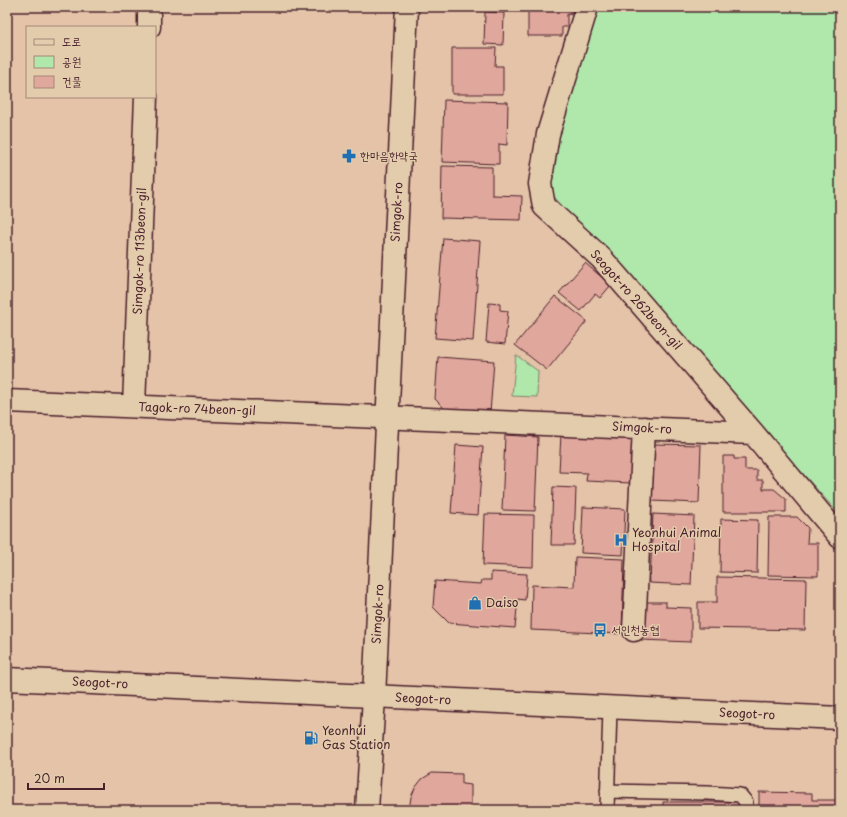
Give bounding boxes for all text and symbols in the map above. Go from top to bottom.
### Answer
legend [26,26,156,98]
text: 도로 [62,32,81,50]
text: 공원 [62,52,81,70]
text: 건물 [62,72,82,90]
place label: 한마음한약국 [360,146,418,164]
pharmacy icon: 한마음한약국 [341,148,357,164]
street label: Simgok-ro [385,181,407,242]
street label: Simgok-ro 113beon-gil [128,187,150,315]
street label: Seogot-ro 262beon-gil [587,245,687,353]
street label: Tagok-ro 74beon-gil [138,397,256,419]
street label: Simgok-ro [612,416,673,438]
place label: Yeonhui Animal Hospital [632,523,721,555]
hospital icon: Yeonhui Animal Hospital [613,532,629,548]
street label: Simgok-ro [366,583,388,644]
place label: Daiso [486,593,519,611]
shop icon: Daiso [467,595,483,611]
place label: 서인천농협 [611,620,659,638]
bus stop icon: 서인천농협 [592,622,608,638]
street label: Seogot-ro [72,672,129,692]
street label: Seogot-ro [395,688,452,708]
street label: Seogot-ro [719,703,776,723]
place label: Yeonhui Gas Station [322,721,390,753]
fuel station icon: Yeonhui Gas Station [303,730,319,746]
scale bar [28,765,104,791]
text: 20 m [34,769,65,787]

